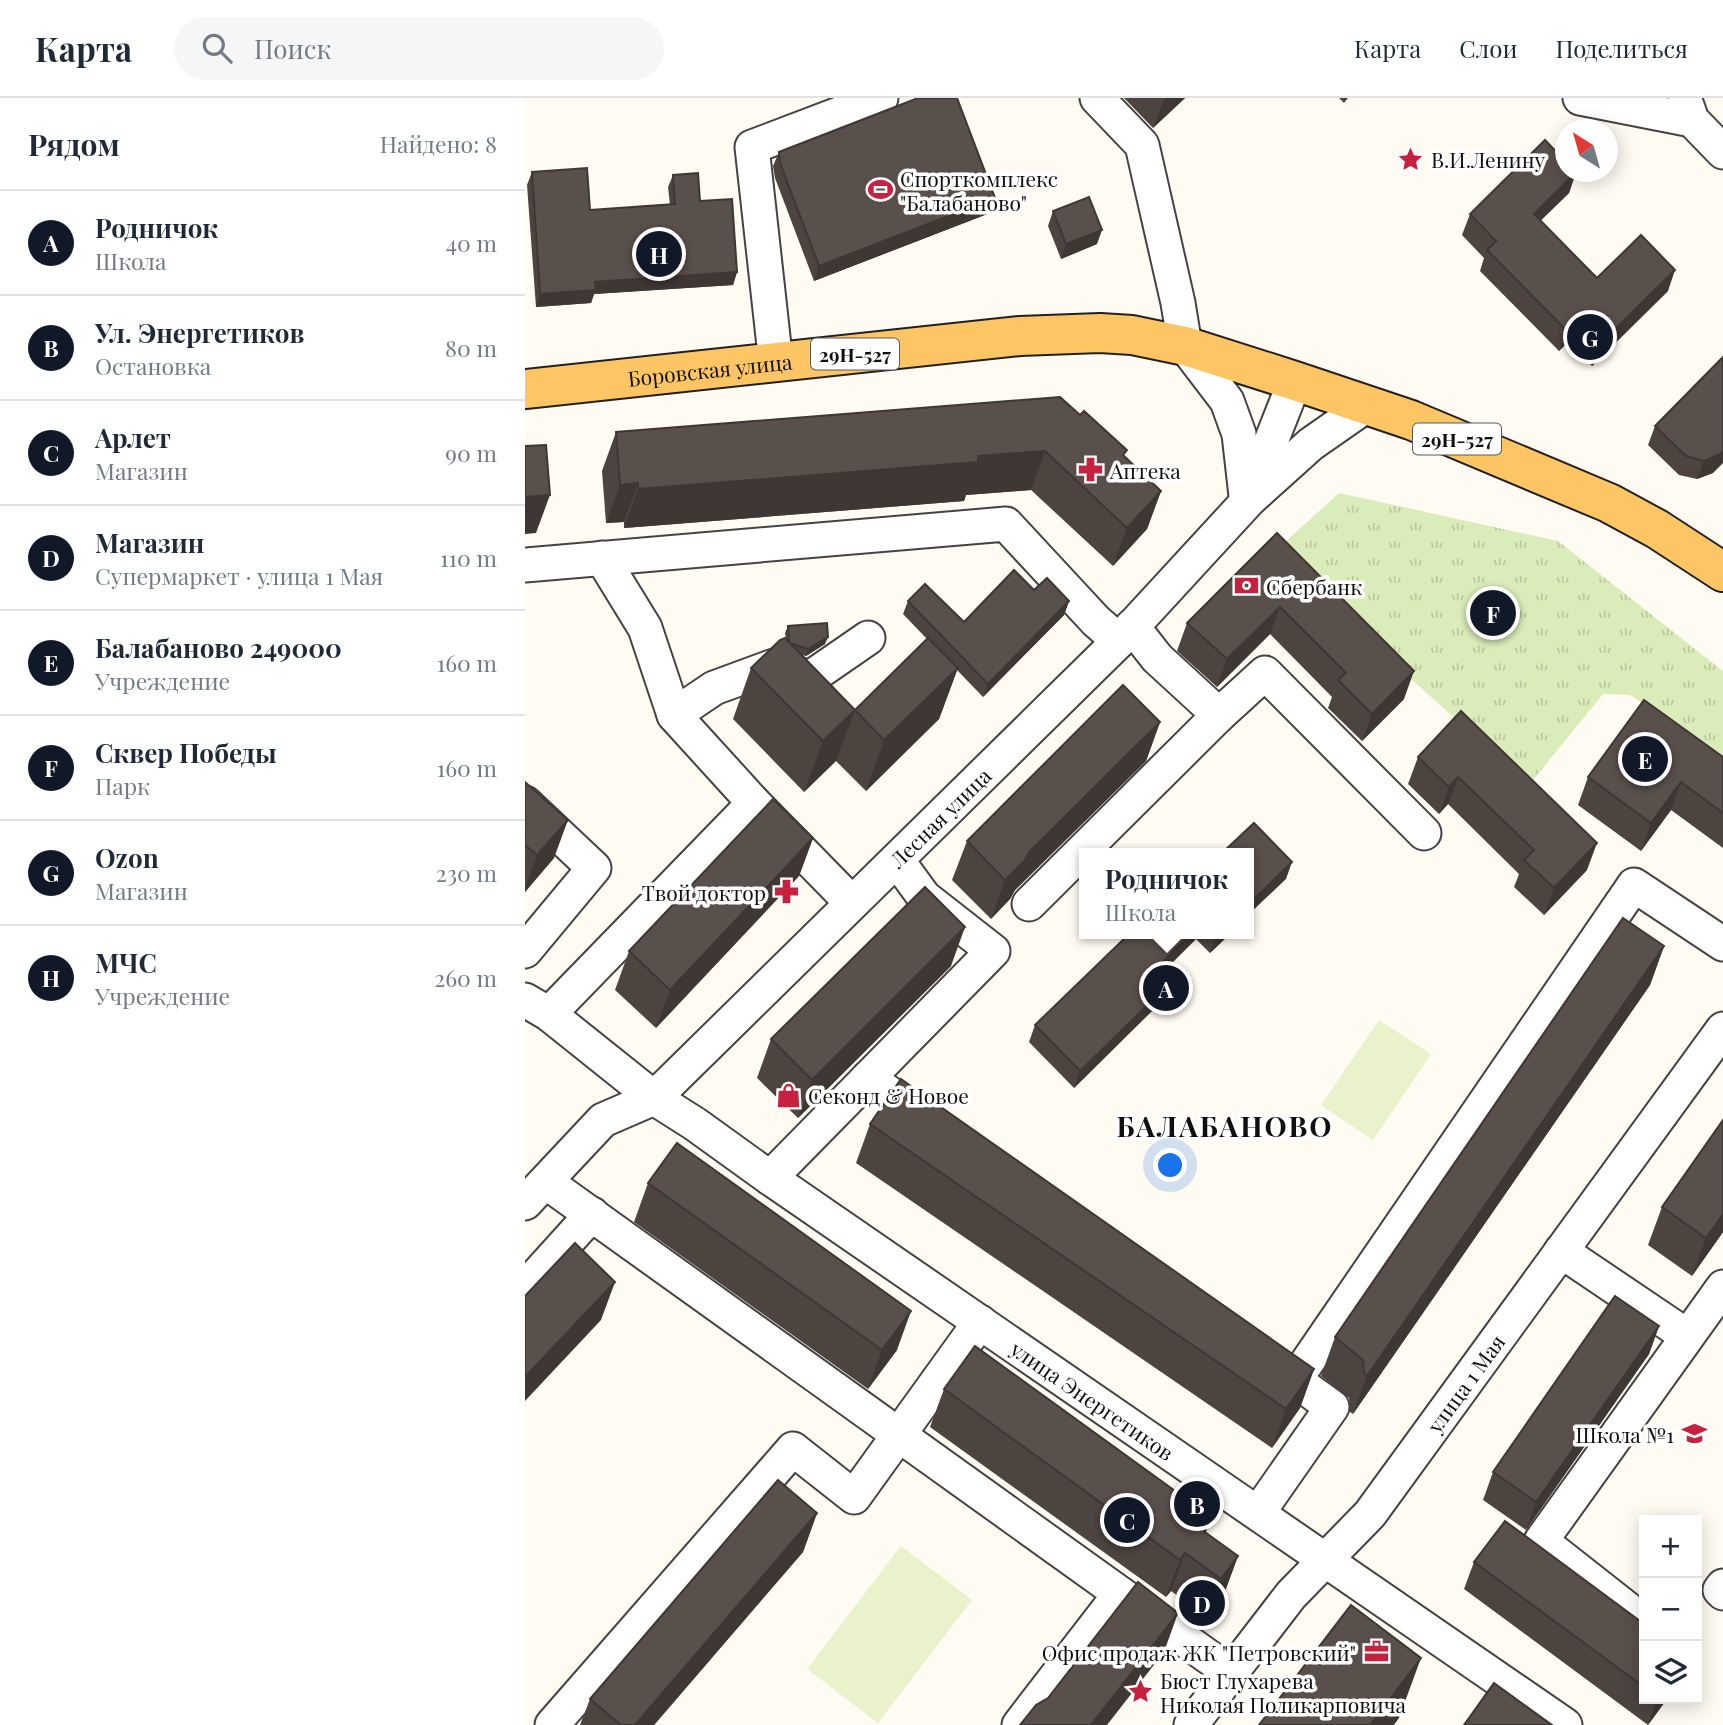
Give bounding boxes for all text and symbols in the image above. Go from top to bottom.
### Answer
search box [174,17,664,80]
text: Карта [35,26,132,70]
icon: search [198,29,236,67]
text: Поиск [254,31,331,66]
text: Карта [1354,32,1421,64]
text: Слои [1459,32,1518,64]
text: Поделиться [1556,32,1688,64]
north arrow [1555,119,1618,182]
text: Рядом [28,124,120,164]
text: Найдено: 8 [380,128,497,159]
place icon: В.И.Ленину [1397,145,1425,173]
place label: В.И.Ленину [1431,145,1545,173]
place label: Спорткомплекс "Балабаново" [900,164,1058,216]
sports icon: Спорткомплекс "Балабаново" [866,176,894,204]
text: Родничок [95,210,218,245]
text: A [43,227,59,258]
text: 40 m [446,227,497,258]
pin: H [636,228,682,280]
text: Школа [95,245,166,276]
pin: G [1567,311,1613,363]
text: Ул. Энергетиков [95,315,304,350]
text: B [43,332,59,363]
text: 80 m [445,332,497,363]
road number: 29Н-527 [811,338,899,370]
street label: Боровская улица [626,346,794,392]
text: Остановка [95,350,211,381]
text: Арлет [95,420,171,455]
road number: 29Н-527 [1413,424,1501,454]
text: C [43,437,59,468]
text: 90 m [445,437,497,468]
text: Магазин [95,455,188,486]
pharmacy icon: Аптека [1076,456,1104,484]
place label: Аптека [1109,456,1181,484]
text: Магазин [95,525,204,560]
text: D [42,542,60,573]
text: 110 m [440,542,497,573]
text: Супермаркет · улица 1 Мая [95,560,383,591]
bank icon: Сбербанк [1232,572,1260,600]
place label: Сбербанк [1266,572,1362,600]
pin: F [1470,587,1516,639]
text: Балабаново 249000 [95,630,342,665]
text: E [44,647,58,678]
text: 160 m [437,647,497,678]
text: Учреждение [95,665,230,696]
pin: E [1622,733,1668,785]
text: Сквер Победы [95,735,277,770]
text: F [44,752,58,783]
text: 160 m [437,752,497,783]
street label: Лесная улица [882,761,997,874]
text: Парк [95,770,150,801]
text: Ozon [95,840,159,875]
popup [1079,848,1254,939]
text: G [43,857,59,888]
text: 230 m [436,857,497,888]
text: Родничок [1105,861,1228,896]
text: Магазин [95,875,188,906]
place label: Твой доктор [642,878,766,906]
pharmacy icon: Твой доктор [772,878,800,906]
text: Школа [1105,896,1176,927]
text: МЧС [95,945,157,980]
text: H [42,962,60,993]
text: 260 m [434,962,497,993]
pin: A [1143,962,1189,1014]
text: Учреждение [95,980,230,1011]
shop icon: Секонд & Новое [774,1081,802,1109]
place label: Секонд & Новое [808,1081,969,1109]
district label: БАЛАБАНОВО [1117,1107,1333,1144]
your location [1153,1148,1187,1182]
street label: улица 1 Мая [1420,1328,1510,1439]
street label: улица Энергетиков [1005,1334,1180,1466]
place label: Школа №1 [1576,1420,1674,1448]
school or university icon: Школа №1 [1680,1420,1708,1448]
pin: B [1174,1478,1220,1530]
pin: C [1104,1494,1150,1546]
map controls [1639,1515,1702,1704]
button: + [1639,1515,1702,1578]
pin: D [1179,1577,1225,1629]
button: − [1639,1578,1702,1641]
place label: Офис продаж ЖК "Петровский" [1042,1638,1356,1666]
office icon: Офис продаж ЖК "Петровский" [1362,1638,1390,1666]
button: layers [1639,1641,1702,1704]
place label: Бюст Глухарева Николая Поликарповича [1160,1666,1407,1718]
place icon: Бюст Глухарева Николая Поликарповича [1126,1678,1154,1706]

